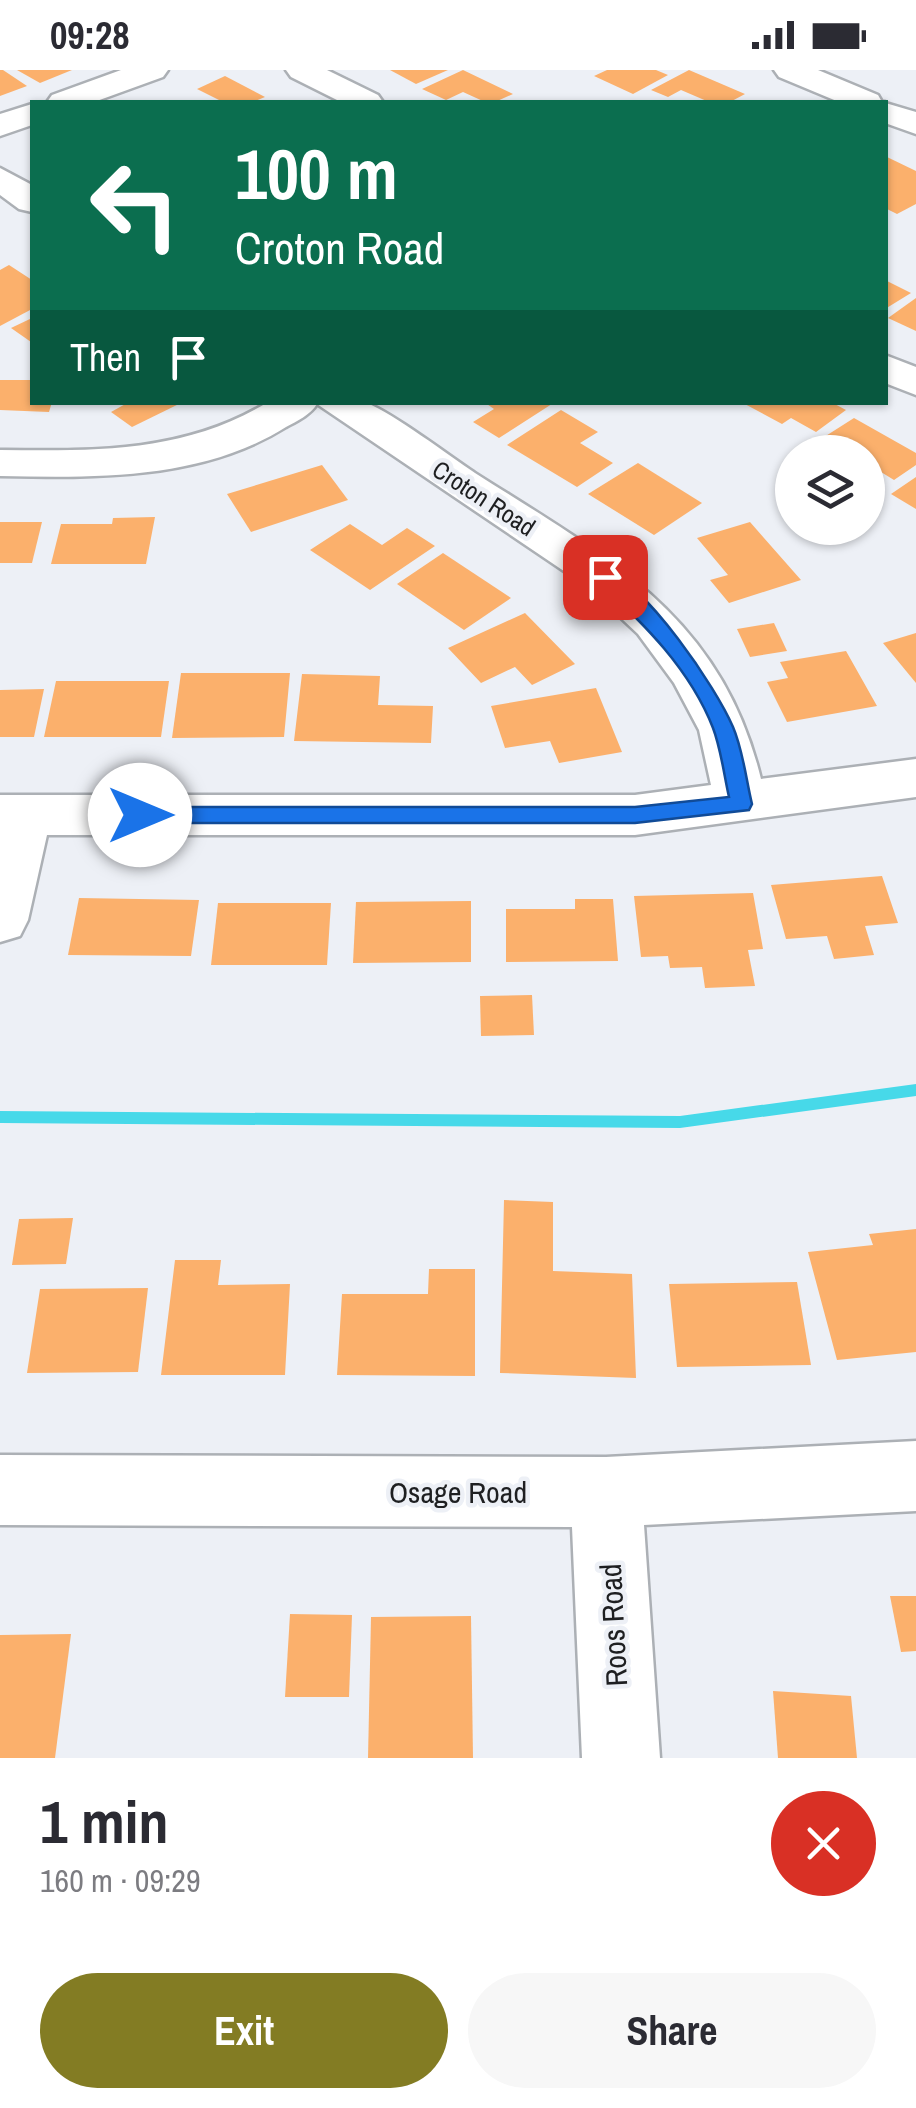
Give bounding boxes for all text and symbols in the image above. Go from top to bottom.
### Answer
text: 09:28 [50,10,130,61]
text: 100 m [235,127,398,221]
icon: left [70,140,200,270]
text: Croton Road [235,217,444,278]
icon: arrive [161,330,216,385]
text: Then [70,332,141,383]
map controls [775,435,885,545]
button: layers [775,435,885,545]
street label: Croton Road [426,452,542,544]
pin [563,535,648,620]
icon: arrive [578,550,633,605]
position arrow [88,763,192,867]
street label: Osage Road [389,1472,527,1512]
street label: Roos Road [590,1563,636,1687]
text: 1 min [40,1781,169,1862]
button: close [771,1791,876,1896]
text: 160 m · 09:29 [40,1859,200,1902]
button: Exit [40,1973,448,2088]
button: Share [468,1973,876,2088]

